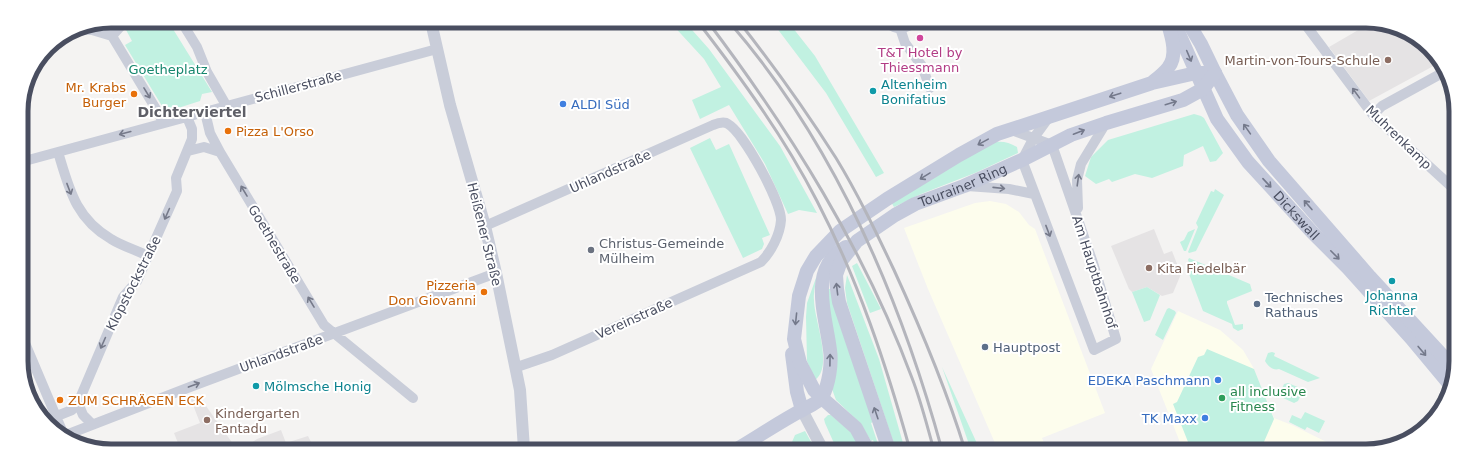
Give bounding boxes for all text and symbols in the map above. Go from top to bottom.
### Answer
marker: T&T Hotel by Thiessmann [915,33,925,43]
place label: T&T Hotel by Thiessmann [877,45,963,75]
one-way arrow [1186,49,1193,61]
place label: Martin-von-Tours-Schule [1225,53,1380,68]
marker: Martin-von-Tours-Schule [1383,55,1393,65]
park label: Goetheplatz [128,62,208,77]
street label: Schillerstraße [253,68,343,105]
place label: Altenheim Bonifatius [881,77,947,107]
place label: Mr. Krabs Burger [66,80,127,110]
marker: Altenheim Bonifatius [868,86,878,96]
one-way arrow [143,87,151,99]
one-way arrow [1352,88,1360,99]
marker: Mr. Krabs Burger [129,89,139,99]
one-way arrow [1109,92,1122,99]
place label: ALDI Süd [571,97,630,112]
marker: ALDI Süd [558,99,568,109]
one-way arrow [1164,99,1177,106]
street label: Muhrenkamp [1363,102,1435,172]
district label: Dichterviertel [137,104,247,120]
place label: Pizza L'Orso [236,124,314,139]
one-way arrow [1243,124,1251,135]
marker: Pizza L'Orso [223,126,233,136]
one-way arrow [1072,128,1084,136]
one-way arrow [119,130,132,137]
one-way arrow [977,138,989,146]
street label: Uhlandstraße [567,147,653,196]
street label: Tourainer Ring [916,161,1009,210]
one-way arrow [919,172,931,180]
one-way arrow [1074,173,1082,186]
one-way arrow [1262,178,1272,188]
street label: Heißener Straße [464,181,505,287]
one-way arrow [66,183,74,195]
one-way arrow [992,184,1005,191]
one-way arrow [239,185,247,197]
street label: Dickswall [1270,188,1322,243]
one-way arrow [1304,201,1313,211]
street label: Goethestraße [245,202,304,286]
one-way arrow [162,208,170,220]
street label: Am Hauptbahnhof [1069,213,1120,331]
one-way arrow [1045,224,1053,236]
street label: Klopstockstraße [103,233,164,333]
place label: Christus-Gemeinde Mülheim [599,236,724,266]
marker: Christus-Gemeinde Mülheim [586,245,596,255]
one-way arrow [1330,250,1340,260]
place label: Kita Fiedelbär [1157,261,1247,276]
marker: Kita Fiedelbär [1144,263,1154,273]
marker: Johanna Richter [1387,276,1397,286]
place label: Pizzeria Don Giovanni [388,278,476,308]
one-way arrow [833,283,841,296]
marker: Pizzeria Don Giovanni [479,287,489,297]
place label: Johanna Richter [1365,288,1418,318]
place label: Technisches Rathaus [1264,290,1343,320]
street label: Vereinstraße [594,295,675,342]
one-way arrow [306,296,314,308]
marker: Technisches Rathaus [1252,299,1262,309]
one-way arrow [792,312,800,325]
street label: Uhlandstraße [238,332,325,375]
one-way arrow [99,337,107,349]
place label: Hauptpost [993,340,1060,355]
marker: Hauptpost [980,342,990,352]
one-way arrow [1418,346,1427,357]
one-way arrow [826,354,834,367]
place label: EDEKA Paschmann [1088,373,1210,388]
marker: EDEKA Paschmann [1213,375,1223,385]
place label: Mölmsche Honig [264,379,372,394]
one-way arrow [187,381,199,389]
marker: Mölmsche Honig [251,381,261,391]
place label: all inclusive Fitness [1230,384,1306,414]
place label: ZUM SCHRÄGEN ECK [68,393,204,408]
marker: all inclusive Fitness [1217,393,1227,403]
marker: ZUM SCHRÄGEN ECK [55,395,65,405]
place label: Kindergarten Fantadu [215,406,300,436]
one-way arrow [872,406,879,419]
place label: TK Maxx [1141,411,1197,426]
marker: TK Maxx [1200,413,1210,423]
marker: Kindergarten Fantadu [202,415,212,425]

